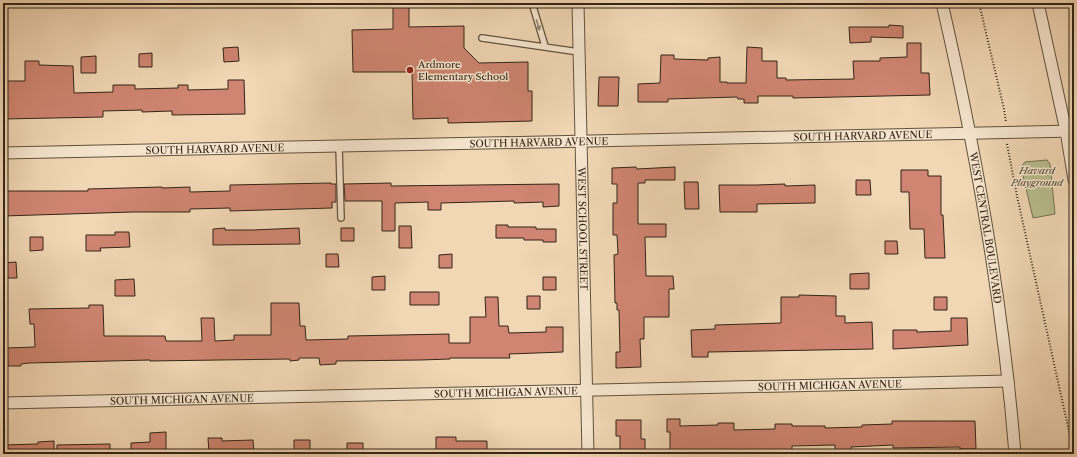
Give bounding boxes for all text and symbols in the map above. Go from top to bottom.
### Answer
one-way arrow [535,19,541,31]
place label: Ardmore Elementary School [417,58,508,83]
marker: Ardmore Elementary School [405,65,415,75]
street label: SOUTH HARVARD AVENUE [793,127,932,143]
street label: SOUTH HARVARD AVENUE [469,134,609,150]
street label: SOUTH HARVARD AVENUE [145,141,285,157]
street label: WEST CENTRAL BOULEVARD [967,150,1005,304]
park label: Havard Playground [1010,164,1064,189]
street label: WEST SCHOOL STREET [575,166,591,291]
street label: SOUTH MICHIGAN AVENUE [758,377,902,393]
street label: SOUTH MICHIGAN AVENUE [434,384,578,400]
street label: SOUTH MICHIGAN AVENUE [110,391,254,407]

